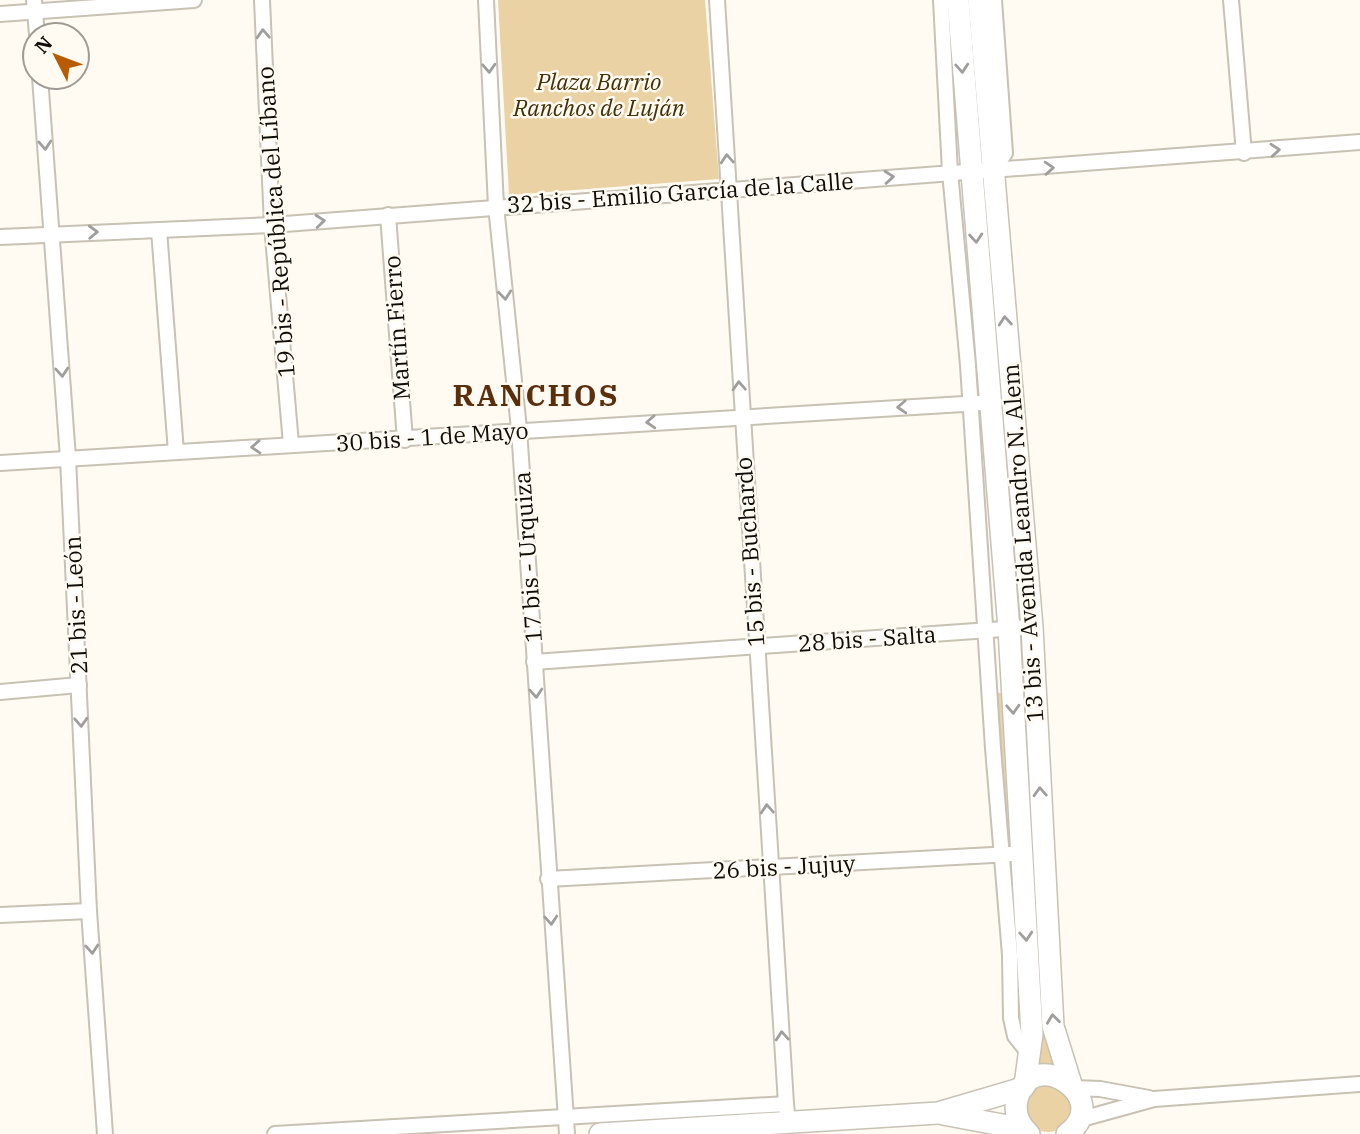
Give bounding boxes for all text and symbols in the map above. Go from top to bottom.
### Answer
north arrow [21,21,91,91]
one-way arrow [256,28,271,39]
text: N [29,31,57,58]
one-way arrow [482,63,497,74]
one-way arrow [955,63,970,74]
street label: 19 bis - República del Líbano [249,65,301,379]
park label: Plaza Barrio Ranchos de Luján [512,66,685,122]
one-way arrow [37,140,52,151]
one-way arrow [1270,143,1281,158]
one-way arrow [719,153,734,164]
one-way arrow [1043,161,1054,176]
street label: 32 bis - Emilio García de la Calle [506,165,854,219]
one-way arrow [883,170,894,185]
one-way arrow [315,214,326,229]
one-way arrow [87,225,98,240]
one-way arrow [968,233,983,244]
street label: Martín Fierro [376,255,416,401]
one-way arrow [498,289,513,301]
one-way arrow [998,315,1013,326]
street label: 13 bis - Avenida Leandro N. Alem [994,363,1049,723]
one-way arrow [54,367,69,378]
district label: RANCHOS [452,375,620,414]
one-way arrow [732,381,747,392]
one-way arrow [897,399,908,414]
street label: 30 bis - 1 de Mayo [335,414,529,458]
one-way arrow [645,414,656,429]
one-way arrow [250,439,261,454]
street label: 15 bis - Buchardo [727,456,771,648]
street label: 17 bis - Urquiza [506,470,548,644]
street label: 21 bis - León [56,535,94,675]
street label: 28 bis - Salta [797,618,937,658]
one-way arrow [528,688,543,699]
one-way arrow [1005,704,1020,715]
one-way arrow [73,717,88,728]
one-way arrow [1032,786,1047,797]
one-way arrow [760,803,775,814]
street label: 26 bis - Jujuy [712,847,857,885]
one-way arrow [543,915,558,926]
one-way arrow [1018,931,1033,942]
one-way arrow [84,944,99,955]
one-way arrow [1046,1013,1061,1024]
one-way arrow [775,1030,790,1041]

